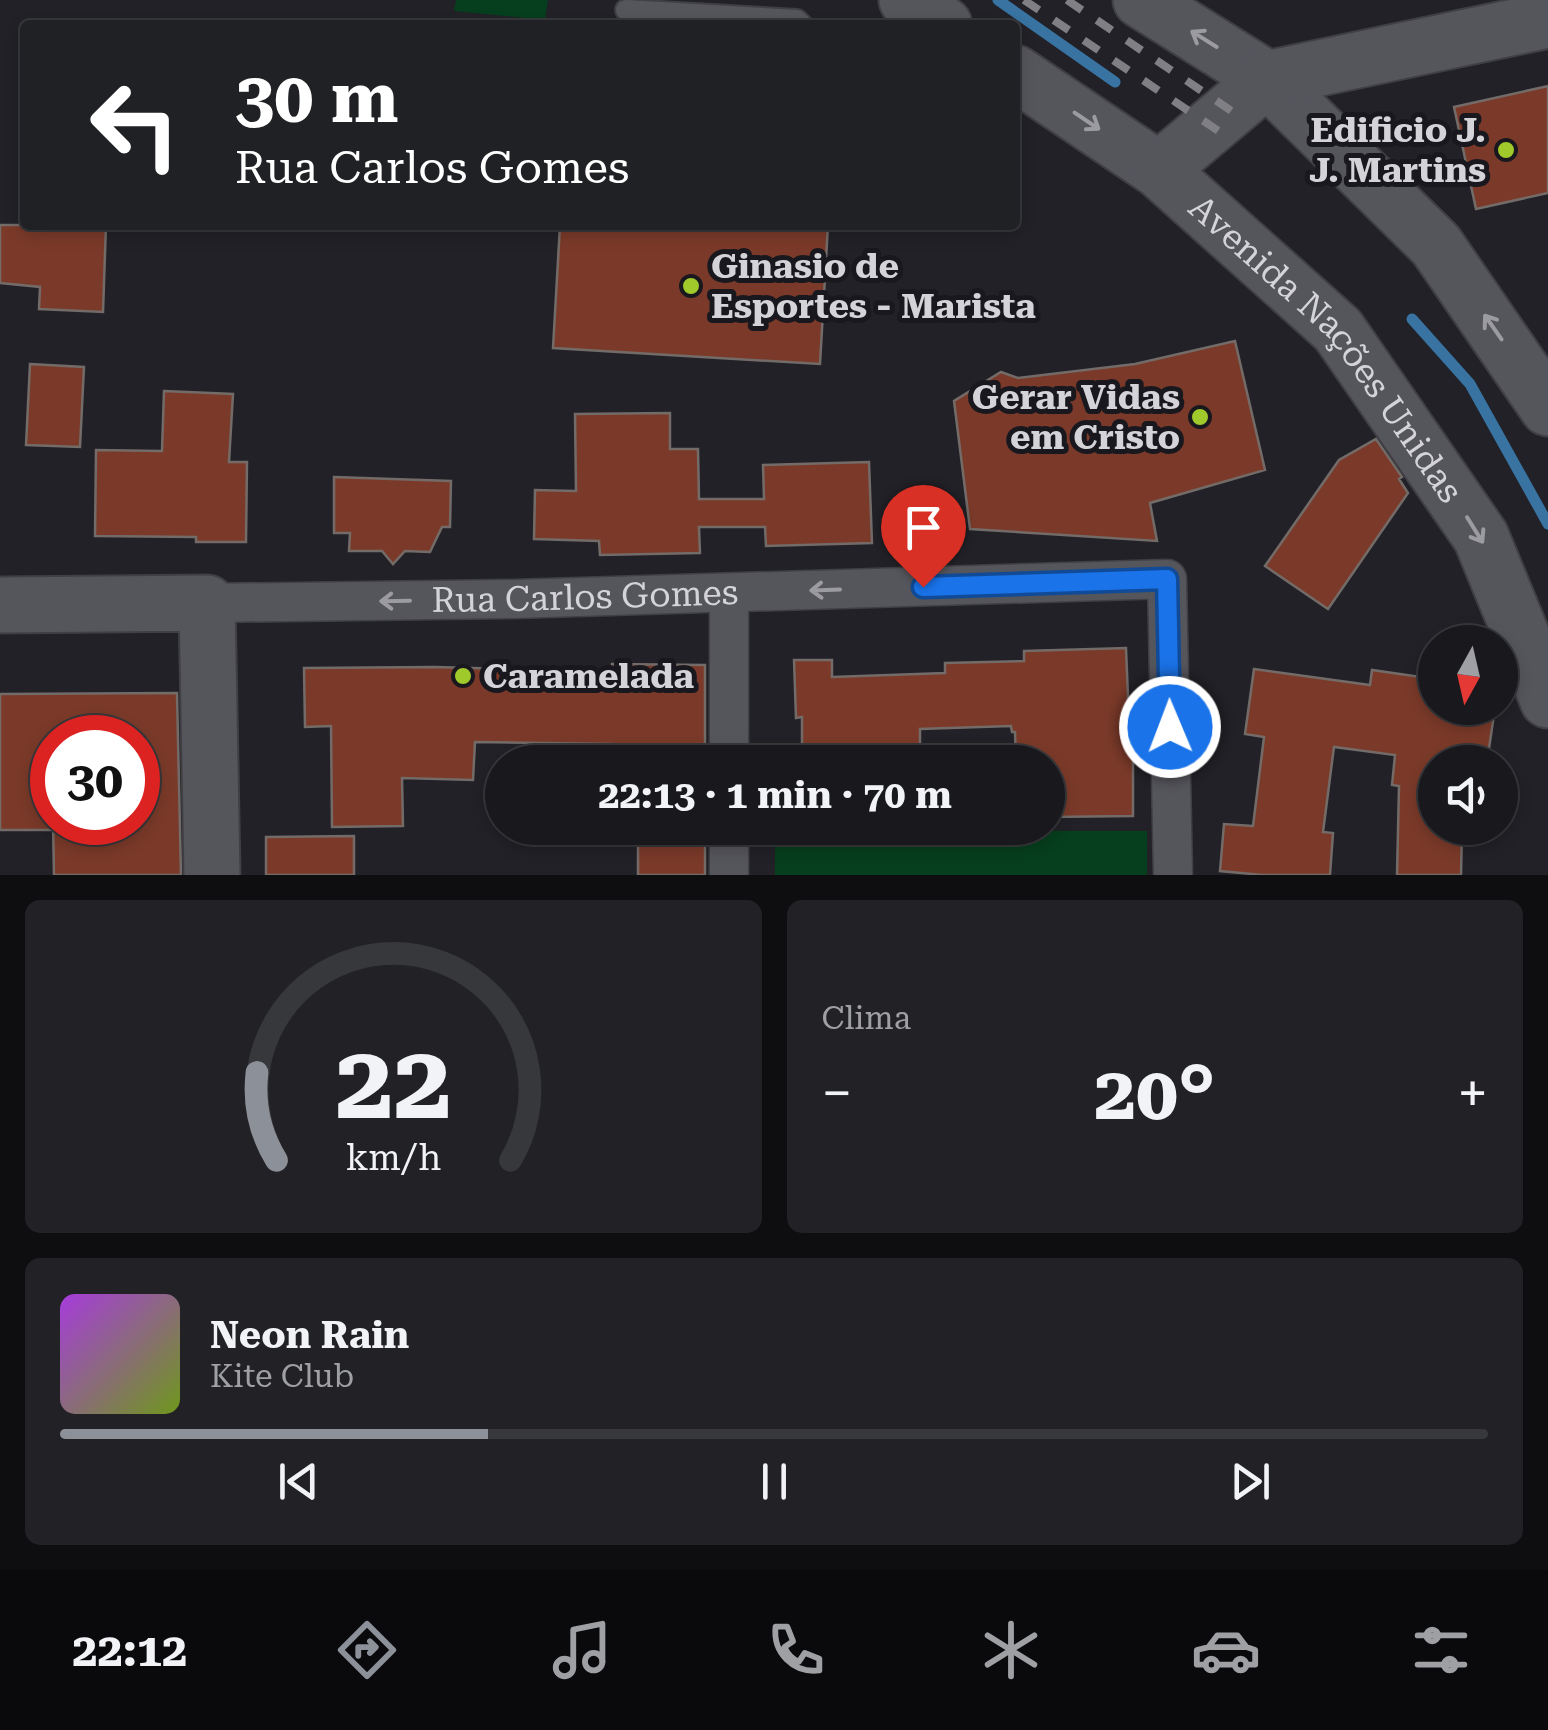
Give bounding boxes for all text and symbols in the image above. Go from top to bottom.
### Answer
one-way arrow [1190,29,1218,50]
text: 30 m [235,57,399,139]
icon: left [70,60,200,190]
place label: Edificio J. J. Martins [1309,110,1486,191]
one-way arrow [1072,111,1100,132]
marker: Edificio J. J. Martins [1495,139,1517,161]
text: Rua Carlos Gomes [235,141,629,194]
street label: Avenida Nações Unidas [1181,187,1471,511]
place label: Ginasio de Esportes - Marista [711,246,1036,327]
marker: Ginasio de Esportes - Marista [680,275,702,297]
one-way arrow [1483,314,1504,342]
place label: Gerar Vidas em Cristo [972,377,1180,458]
marker: Gerar Vidas em Cristo [1189,406,1211,428]
pin [881,485,966,588]
icon: arrive [896,500,951,555]
one-way arrow [1464,515,1485,544]
street label: Rua Carlos Gomes [431,572,739,621]
one-way arrow [809,580,841,599]
one-way arrow [379,592,412,610]
north arrow [1418,625,1518,725]
map controls [1418,625,1518,845]
place label: Caramelada [483,656,695,697]
marker: Caramelada [452,665,474,687]
position arrow [1118,675,1222,779]
speed limit sign: 30 [30,715,160,845]
button: sound [1418,745,1518,845]
text: 22:13 · 1 min · 70 m [598,773,952,817]
text: Clima [822,999,911,1037]
text: 22 [335,1022,451,1143]
text: 20° [1094,1049,1215,1137]
text: − [822,1061,852,1125]
text: + [1457,1061,1488,1125]
text: km/h [345,1137,441,1179]
text: Neon Rain [210,1313,409,1357]
text: Kite Club [210,1357,354,1395]
icon: previous [271,1454,326,1509]
icon: pause [747,1454,802,1509]
icon: next [1223,1454,1278,1509]
icon: directions [332,1615,402,1685]
icon: music [547,1615,617,1685]
icon: phone [761,1615,831,1685]
icon: climate [976,1615,1046,1685]
icon: car [1191,1615,1261,1685]
icon: filters [1406,1615,1476,1685]
text: 22:12 [72,1624,187,1677]

